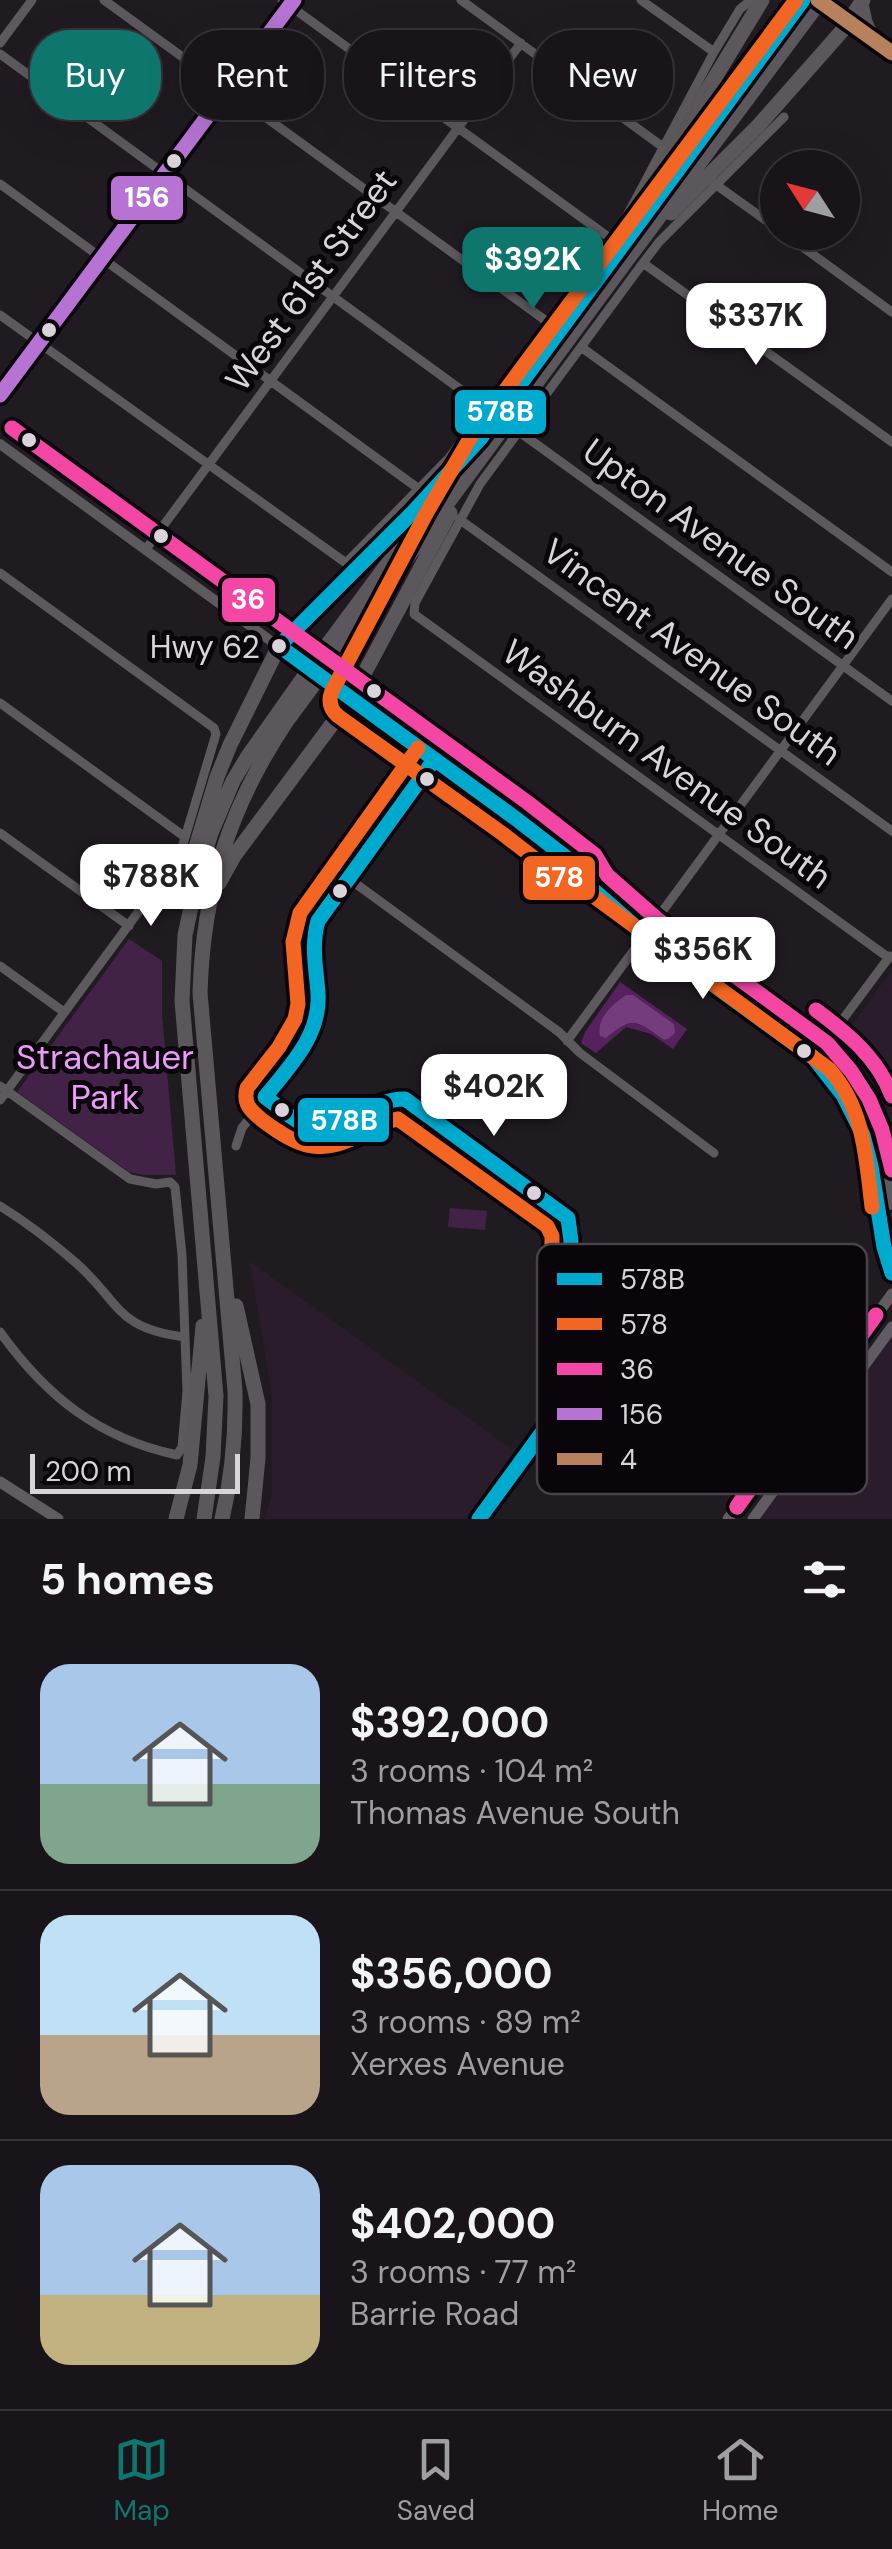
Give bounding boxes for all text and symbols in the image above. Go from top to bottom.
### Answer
chip: Buy [30,30,161,120]
chip: Rent [181,30,324,120]
chip: Filters [344,30,513,120]
chip: New [533,30,673,120]
north arrow [760,150,860,250]
map controls [760,150,860,250]
unlabelled marker [164,151,184,171]
street label: West 61st Street [215,160,407,400]
line badge: 156 [109,174,185,222]
text: 156 [124,179,170,216]
pin: $392K [463,227,603,312]
text: $392K [484,238,582,280]
pin: $337K [686,283,826,368]
text: $337K [708,294,804,336]
unlabelled marker [39,320,59,340]
line badge: 578B [453,388,548,436]
text: 578B [466,393,534,430]
street label: Upton Avenue South [574,428,868,660]
unlabelled marker [19,430,39,450]
unlabelled marker [151,526,171,546]
street label: Vincent Avenue South [534,528,850,776]
line badge: 36 [220,576,277,624]
text: 36 [231,581,265,618]
place label: Hwy 62 [150,626,260,668]
street label: Washburn Avenue South [493,629,841,899]
marker: Hwy 62 [269,636,289,656]
unlabelled marker [364,681,384,701]
unlabelled marker [417,769,437,789]
pin: $788K [81,844,221,929]
line badge: 578 [521,854,597,902]
text: $788K [102,855,200,897]
text: 578 [534,859,584,896]
unlabelled marker [330,881,350,901]
pin: $356K [633,917,773,1002]
text: $356K [653,928,753,970]
park label: Strachauer Park [16,1034,194,1120]
unlabelled marker [794,1041,814,1061]
pin: $402K [424,1054,564,1139]
text: $402K [443,1065,545,1107]
line badge: 578B [296,1096,391,1144]
unlabelled marker [272,1100,292,1120]
text: 578B [310,1102,378,1139]
unlabelled marker [524,1183,544,1203]
legend [537,1244,867,1494]
text: 578B [620,1261,685,1298]
text: 578 [620,1306,668,1343]
text: 36 [620,1351,654,1388]
text: 156 [620,1396,663,1433]
text: 4 [620,1441,637,1478]
scale bar [30,1449,240,1494]
text: 200 m [45,1453,132,1490]
text: 5 homes [40,1552,215,1607]
icon: filters [797,1552,852,1607]
text: $392,000 [350,1695,549,1750]
icon: home [120,1704,240,1824]
text: 3 rooms · 104 m² [350,1750,593,1792]
text: Thomas Avenue South [350,1792,680,1834]
text: $356,000 [350,1946,552,2001]
icon: home [120,1955,240,2075]
text: 3 rooms · 89 m² [350,2001,581,2043]
text: Xerxes Avenue [350,2043,565,2085]
text: $402,000 [350,2196,555,2251]
icon: home [120,2205,240,2325]
text: 3 rooms · 77 m² [350,2251,576,2293]
text: Barrie Road [350,2293,519,2335]
tab: Map [113,2432,170,2529]
tab: Saved [397,2432,475,2529]
tab: Home [702,2432,779,2529]

